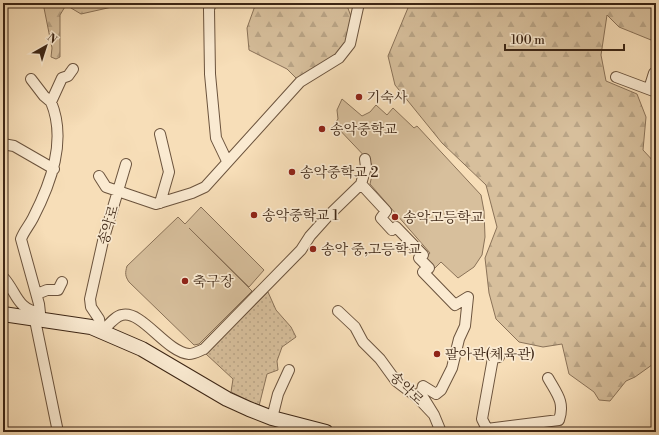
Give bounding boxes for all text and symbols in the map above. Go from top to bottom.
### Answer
north arrow [26,26,66,66]
scale bar [505,26,624,52]
text: N [44,31,60,47]
text: 100 m [511,33,545,48]
place label: 기숙사 [367,89,408,107]
marker: 기숙사 [354,92,364,102]
place label: 송악중학교 [330,121,398,139]
marker: 송악중학교 [317,124,327,134]
place label: 송악중학교 2 [300,164,379,182]
marker: 송악중학교 2 [287,167,297,177]
street label: 송악로 [95,203,123,247]
place label: 송악중학교 1 [262,207,339,225]
place label: 송악고등학교 [403,209,485,227]
marker: 송악중학교 1 [249,210,259,220]
marker: 송악고등학교 [390,212,400,222]
place label: 송악 중,고등학교 [321,241,422,259]
marker: 송악 중,고등학교 [308,244,318,254]
place label: 축구장 [193,273,234,291]
marker: 축구장 [180,276,190,286]
place label: 팔아관(체육관) [445,346,535,364]
marker: 팔아관(체육관) [432,349,442,359]
street label: 송악로 [385,368,427,410]

